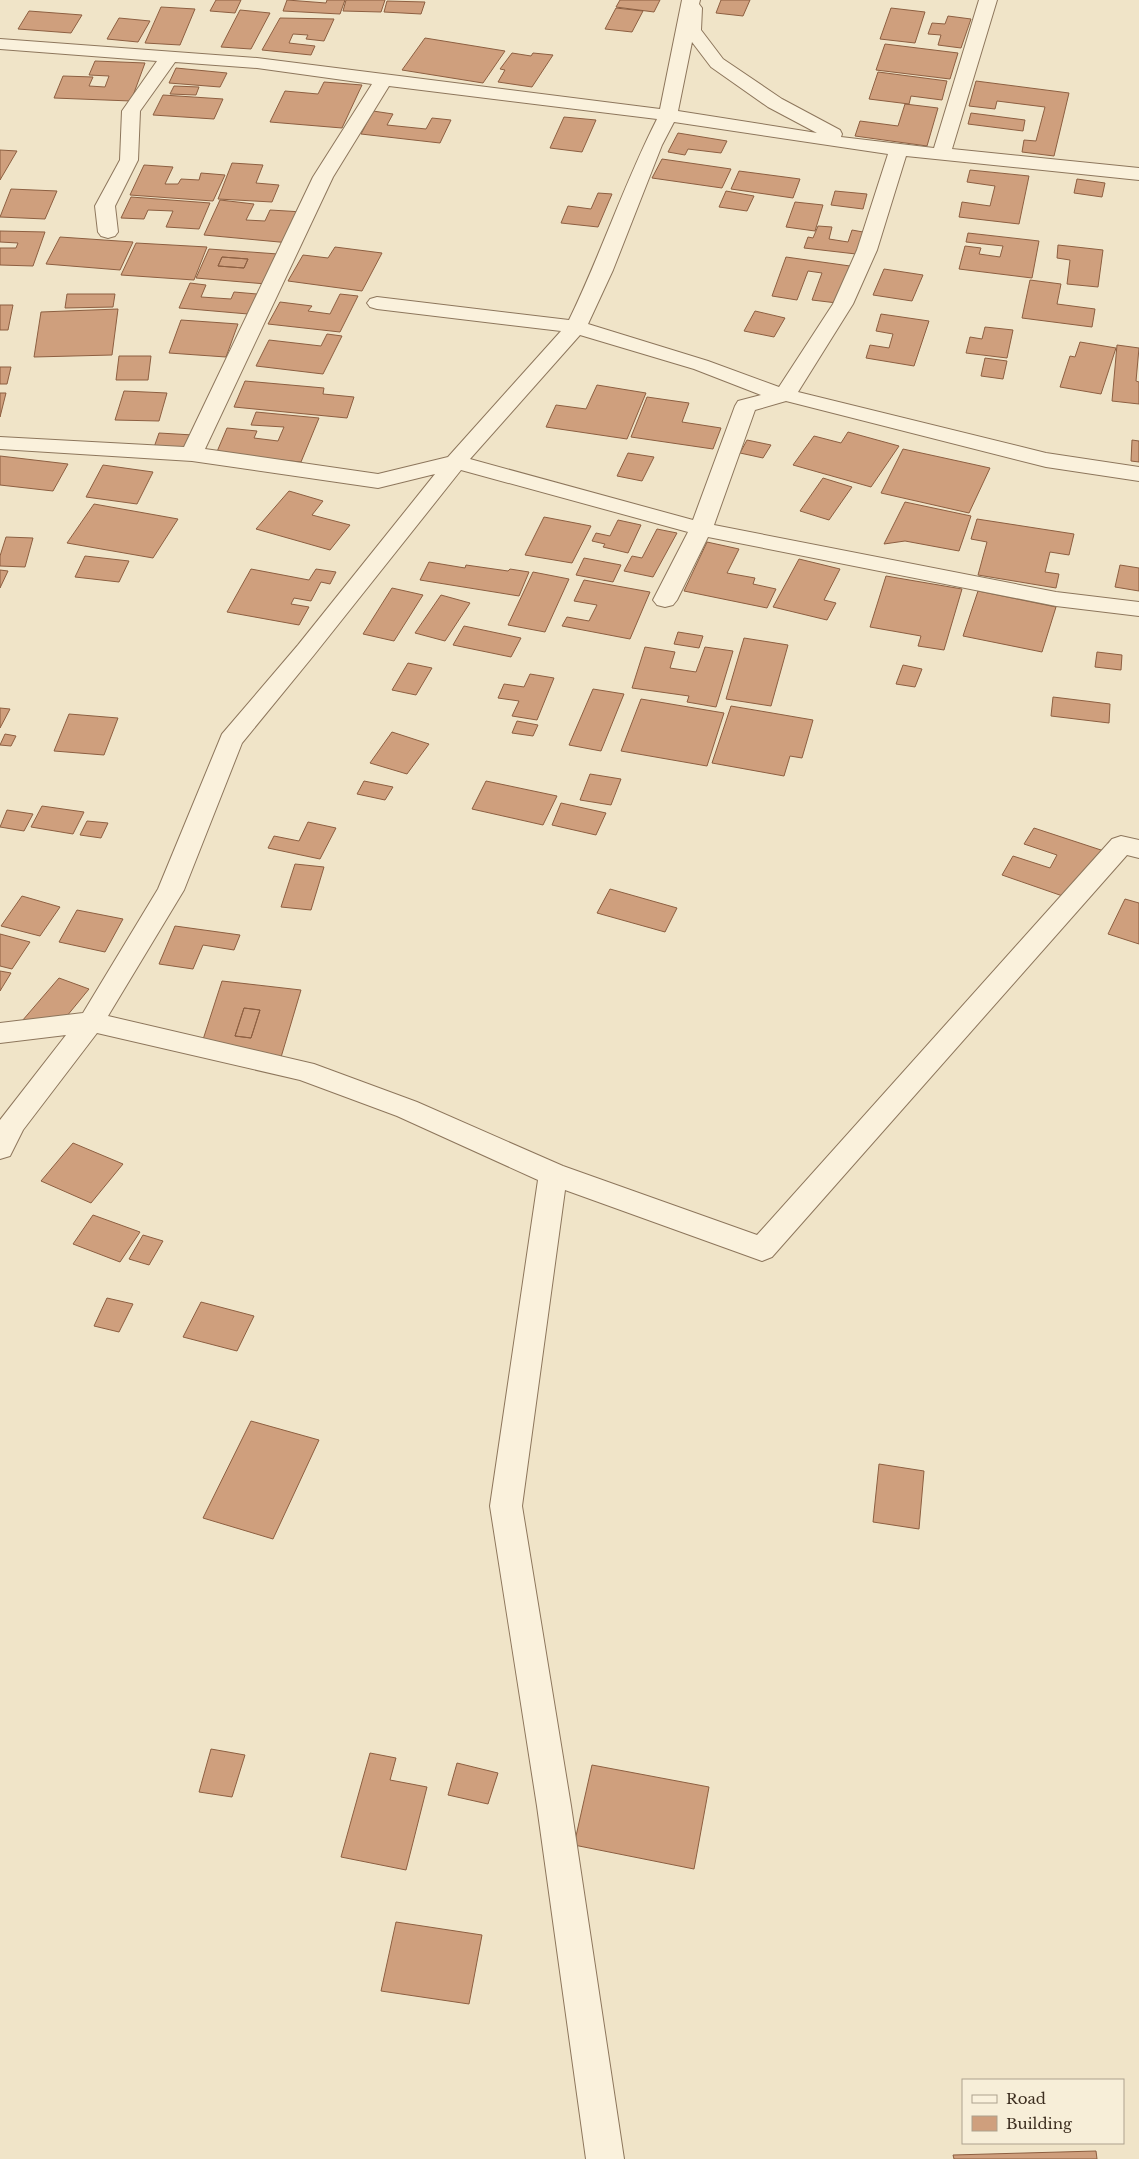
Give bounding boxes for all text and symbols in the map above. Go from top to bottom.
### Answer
legend [962,2079,1124,2144]
text: Road [1006,2089,1046,2108]
text: Building [1006,2114,1073,2133]

